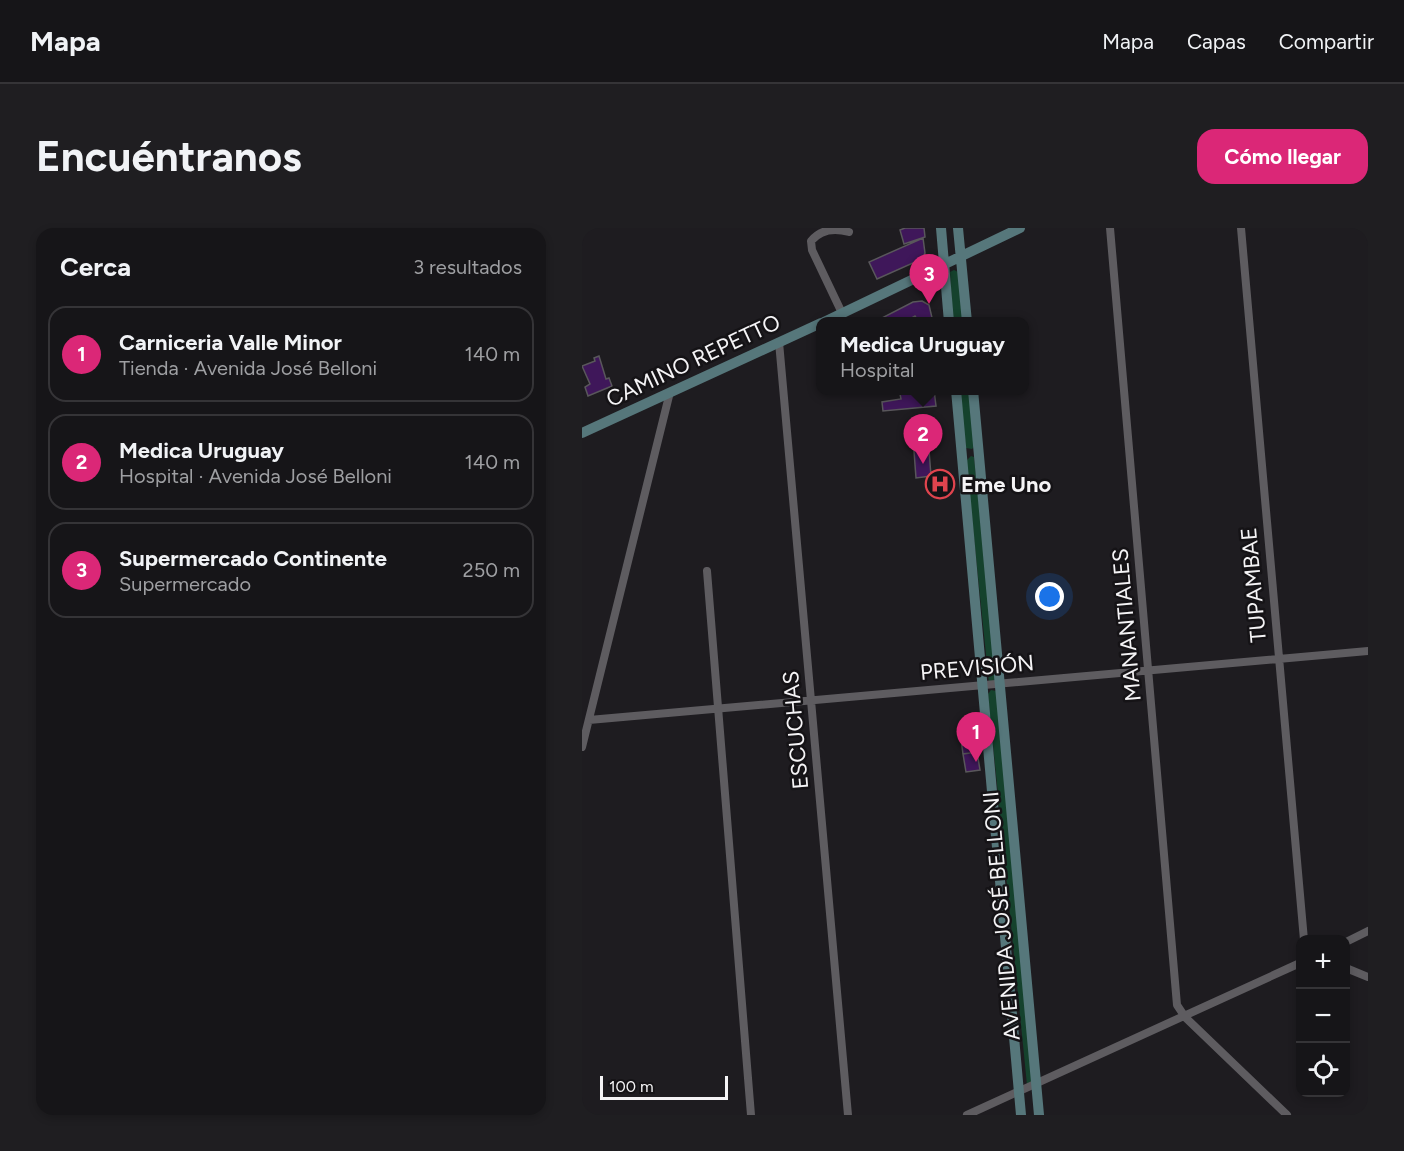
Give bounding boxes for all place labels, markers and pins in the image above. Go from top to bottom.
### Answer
pin: 3 [910,254,948,304]
pin: 2 [904,414,942,464]
hospital icon: Eme Uno [924,468,956,500]
place label: Eme Uno [961,471,1052,498]
pin: 1 [956,712,996,762]

